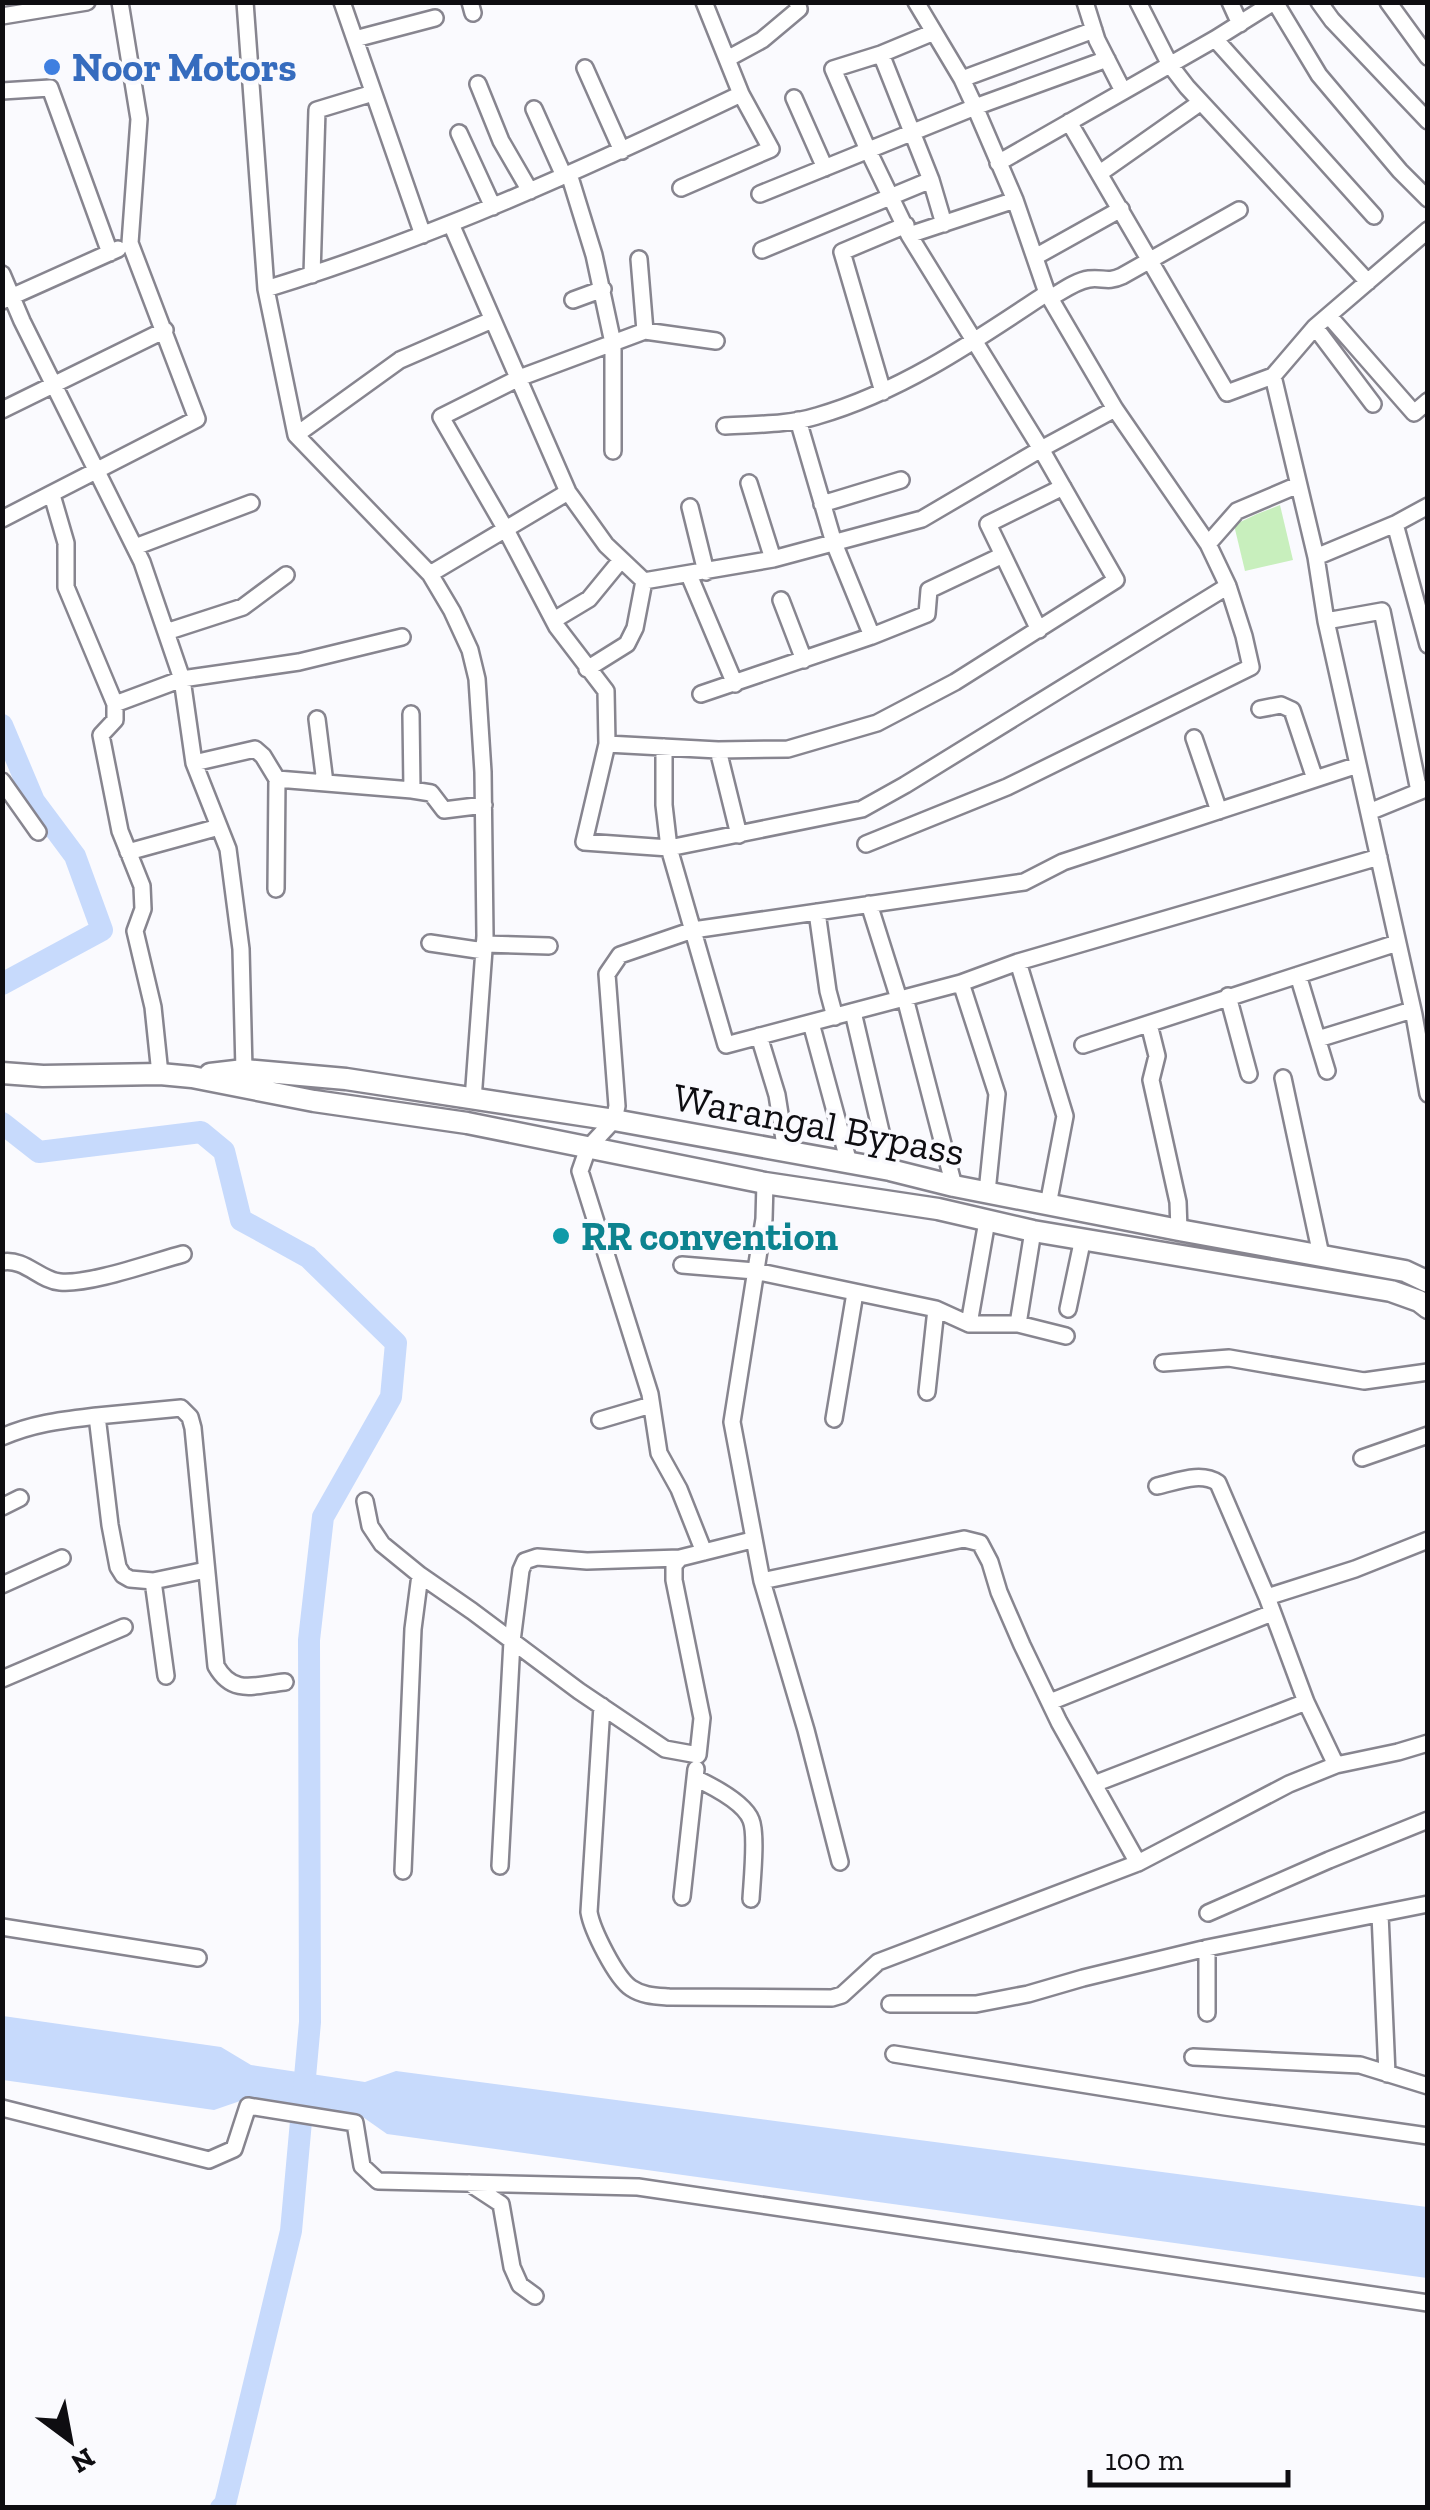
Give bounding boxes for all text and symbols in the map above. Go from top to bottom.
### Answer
place label: Noor Motors [72,43,297,91]
marker: Noor Motors [41,56,63,78]
street label: Warangal Bypass [669,1072,969,1176]
place label: RR convention [581,1212,838,1260]
marker: RR convention [550,1225,572,1247]
north arrow [20,2390,120,2490]
scale bar [1090,2425,1288,2487]
text: N [65,2441,101,2480]
text: 100 m [1105,2442,1184,2478]

